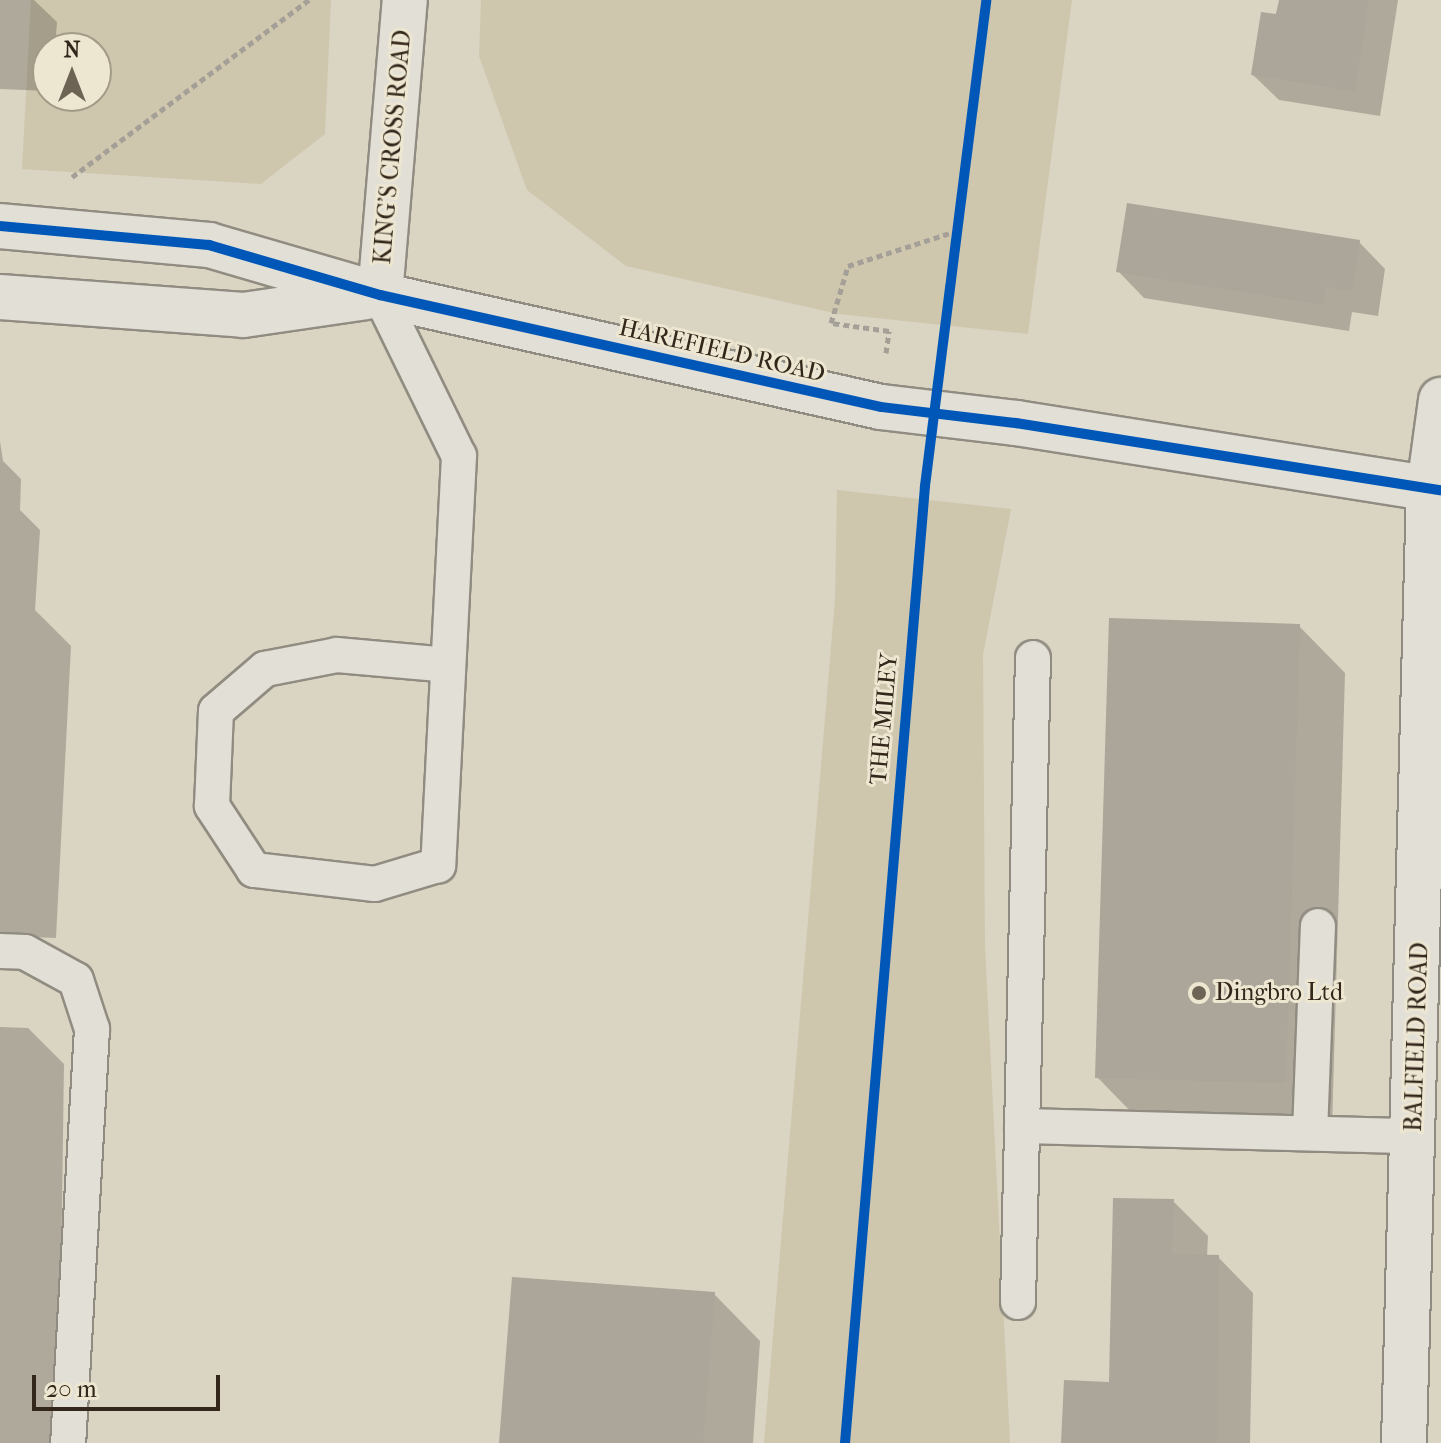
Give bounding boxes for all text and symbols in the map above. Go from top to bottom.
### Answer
street label: KING'S CROSS ROAD [368,29,418,265]
north arrow [32,32,112,112]
text: N [64,37,80,63]
street label: HAREFIELD ROAD [616,313,828,389]
street label: THE MILEY [864,652,904,786]
street label: BALFIELD ROAD [1399,942,1435,1132]
place label: Dingbro Ltd [1215,979,1343,1007]
marker: Dingbro Ltd [1190,984,1208,1002]
scale bar [36,1359,224,1409]
text: 20 m [46,1375,97,1403]

